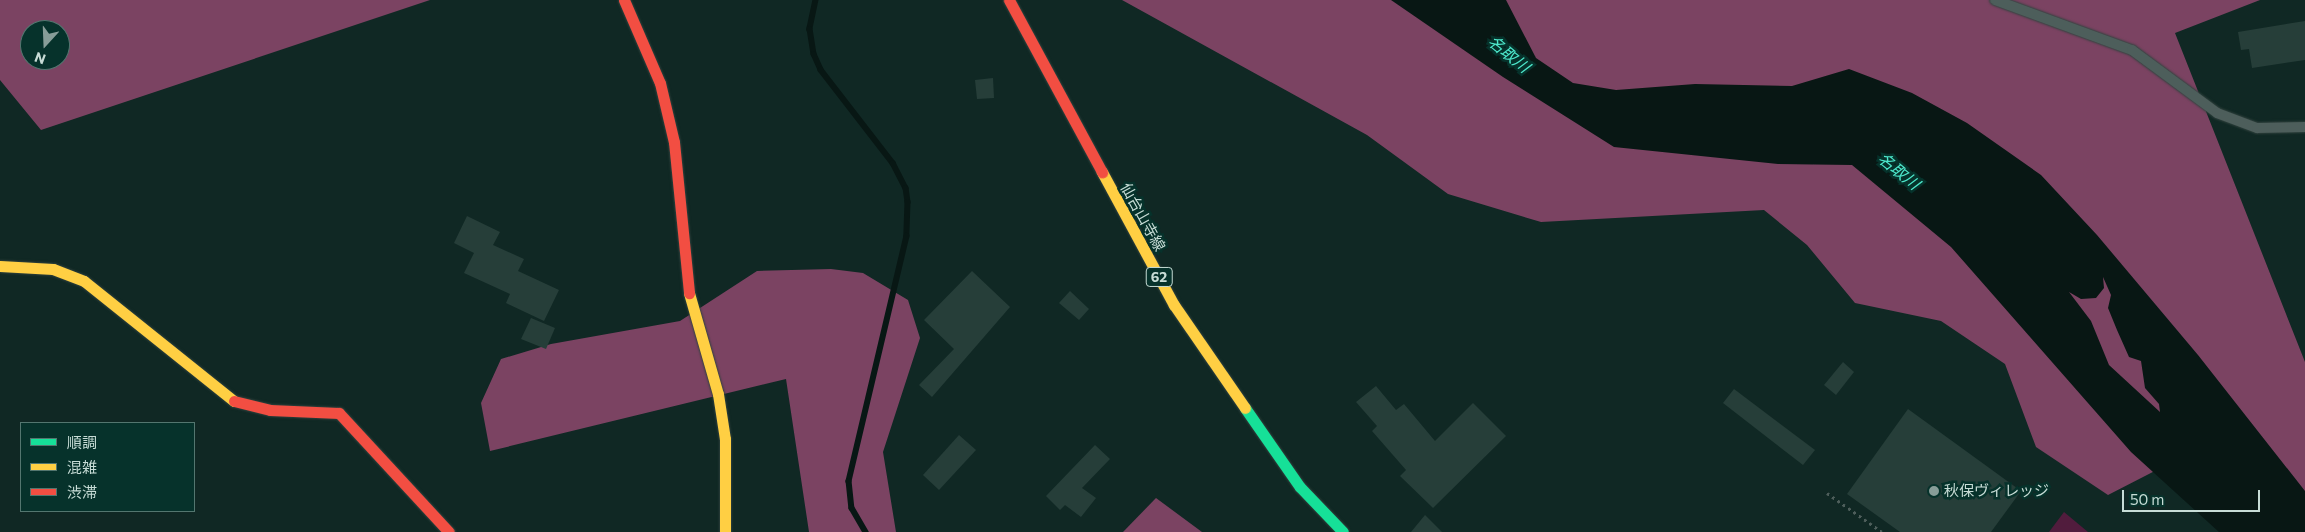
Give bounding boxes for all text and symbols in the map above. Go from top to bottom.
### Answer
north arrow [20,20,70,70]
water label: 名取川 [1484,31,1534,77]
text: N [32,49,48,68]
water label: 名取川 [1874,148,1924,194]
street label: 仙台山寺線 [1117,180,1169,254]
road number: 62 [1145,266,1173,288]
legend [20,422,195,512]
text: 順調 [67,433,97,451]
text: 混雑 [67,458,97,476]
scale bar [2125,480,2262,512]
place label: 秋保ヴィレッジ [1944,482,2049,500]
text: 渋滞 [67,483,97,501]
marker: 秋保ヴィレッジ [1928,485,1940,497]
text: 50 m [2130,490,2164,508]

